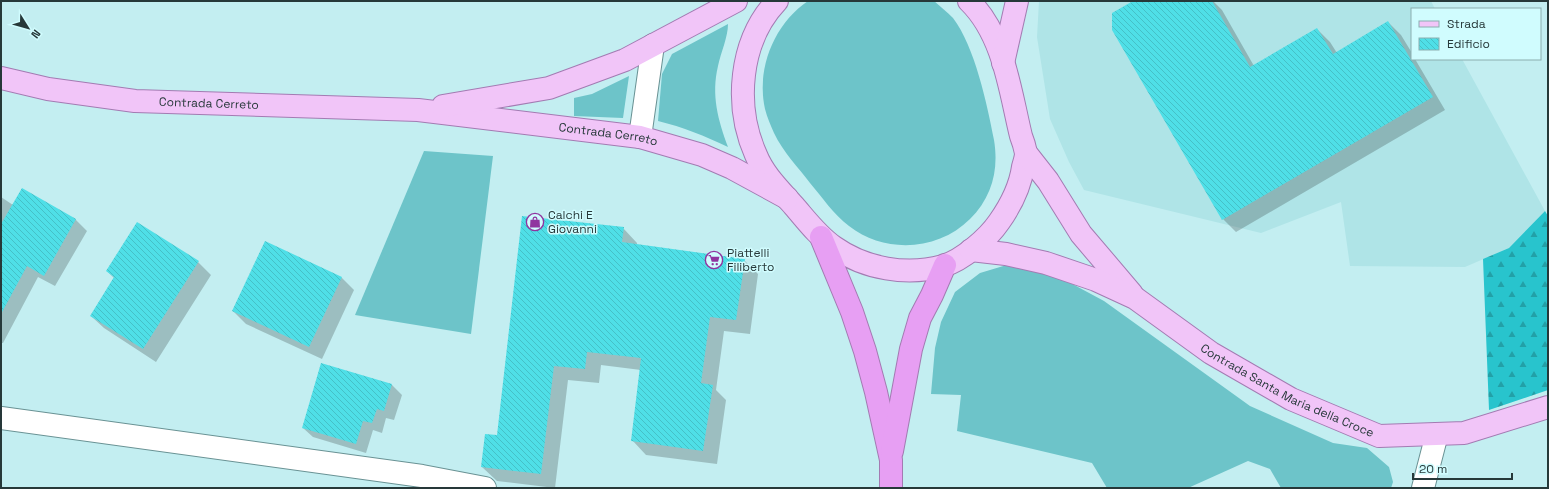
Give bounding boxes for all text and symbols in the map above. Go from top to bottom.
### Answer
north arrow [8,8,48,48]
legend [1411,8,1541,60]
text: Strada [1447,16,1486,32]
text: N [28,27,44,41]
text: Edificio [1447,36,1490,52]
street label: Contrada Cerreto [159,94,259,113]
street label: Contrada Cerreto [558,119,660,150]
place label: Calchi E Giovanni [548,207,597,237]
shop icon: Calchi E Giovanni [525,212,545,232]
place label: Piattelli Filiberto [727,245,774,275]
supermarket icon: Piattelli Filiberto [704,250,724,270]
street label: Contrada Santa Maria della Croce [1197,340,1376,441]
scale bar [1413,455,1512,481]
text: 20 m [1419,461,1447,477]

